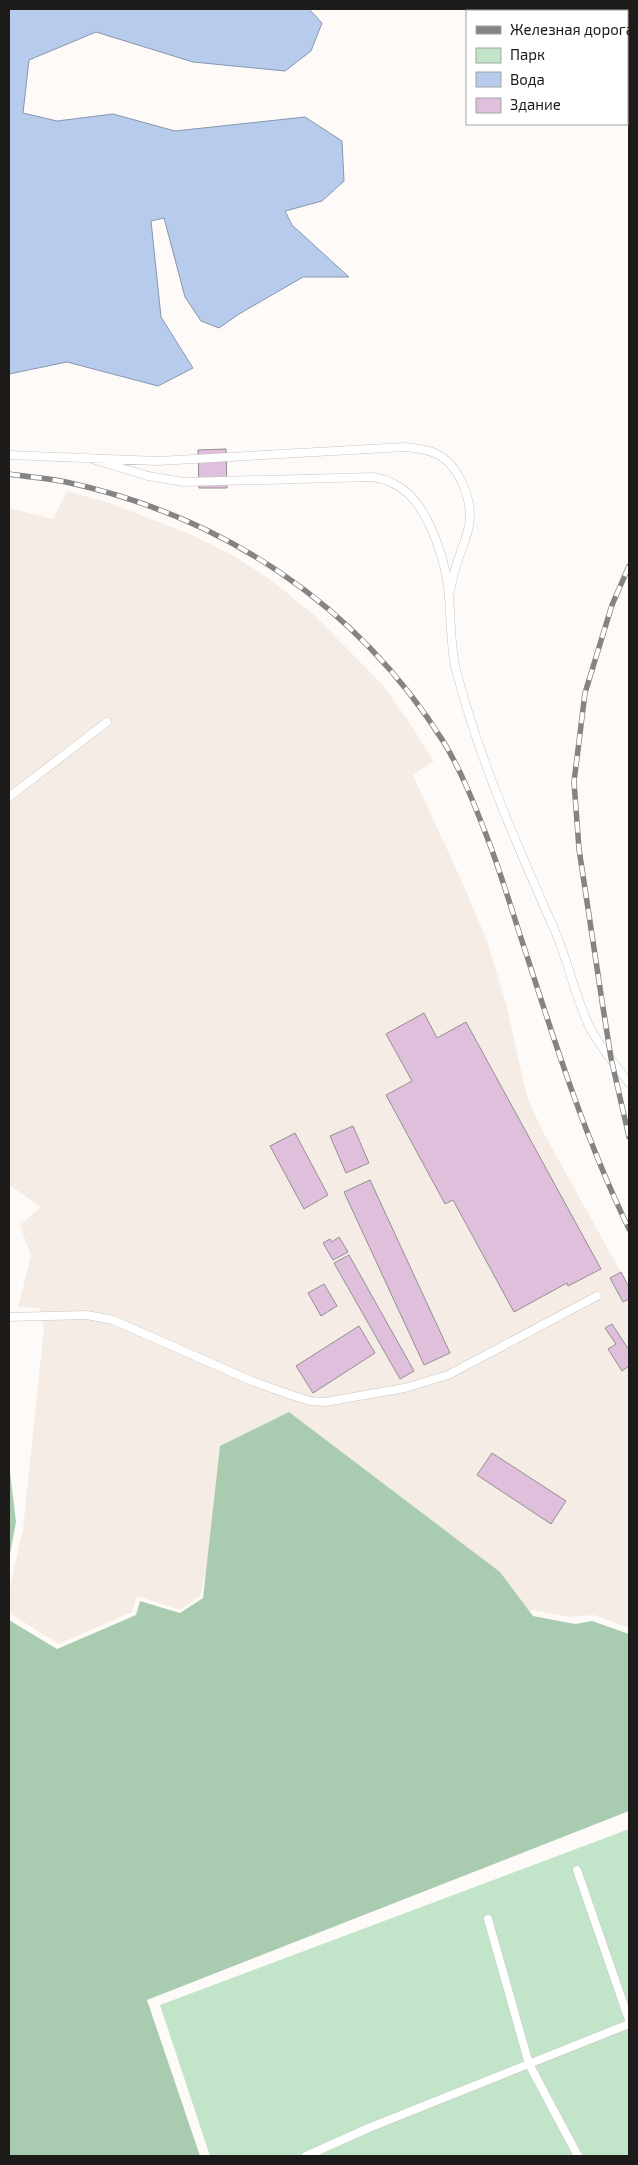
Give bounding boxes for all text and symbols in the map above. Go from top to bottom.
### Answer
legend [466,10,628,125]
text: Железная дорога [510,20,634,38]
text: Парк [510,45,545,63]
text: Вода [510,70,545,88]
text: Здание [510,95,561,113]

